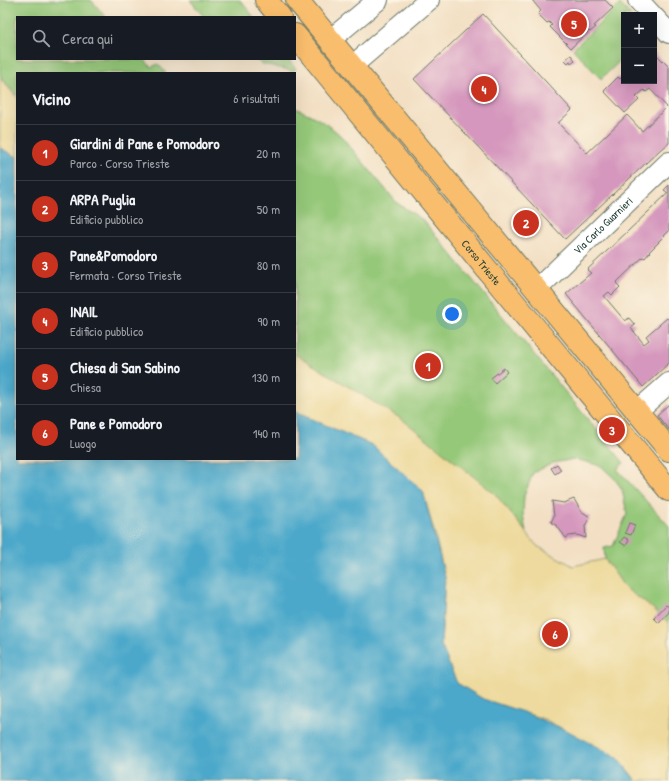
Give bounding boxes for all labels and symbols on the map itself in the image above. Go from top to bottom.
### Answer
pin: 5 [561,9,587,39]
pin: 4 [471,74,497,104]
street label: Via Carlo Guarnieri [570,194,636,257]
pin: 2 [513,208,539,238]
street label: Corso Trieste [459,237,504,289]
your location [442,304,462,324]
pin: 1 [415,351,441,381]
pin: 3 [599,415,625,445]
pin: 6 [542,619,568,649]

